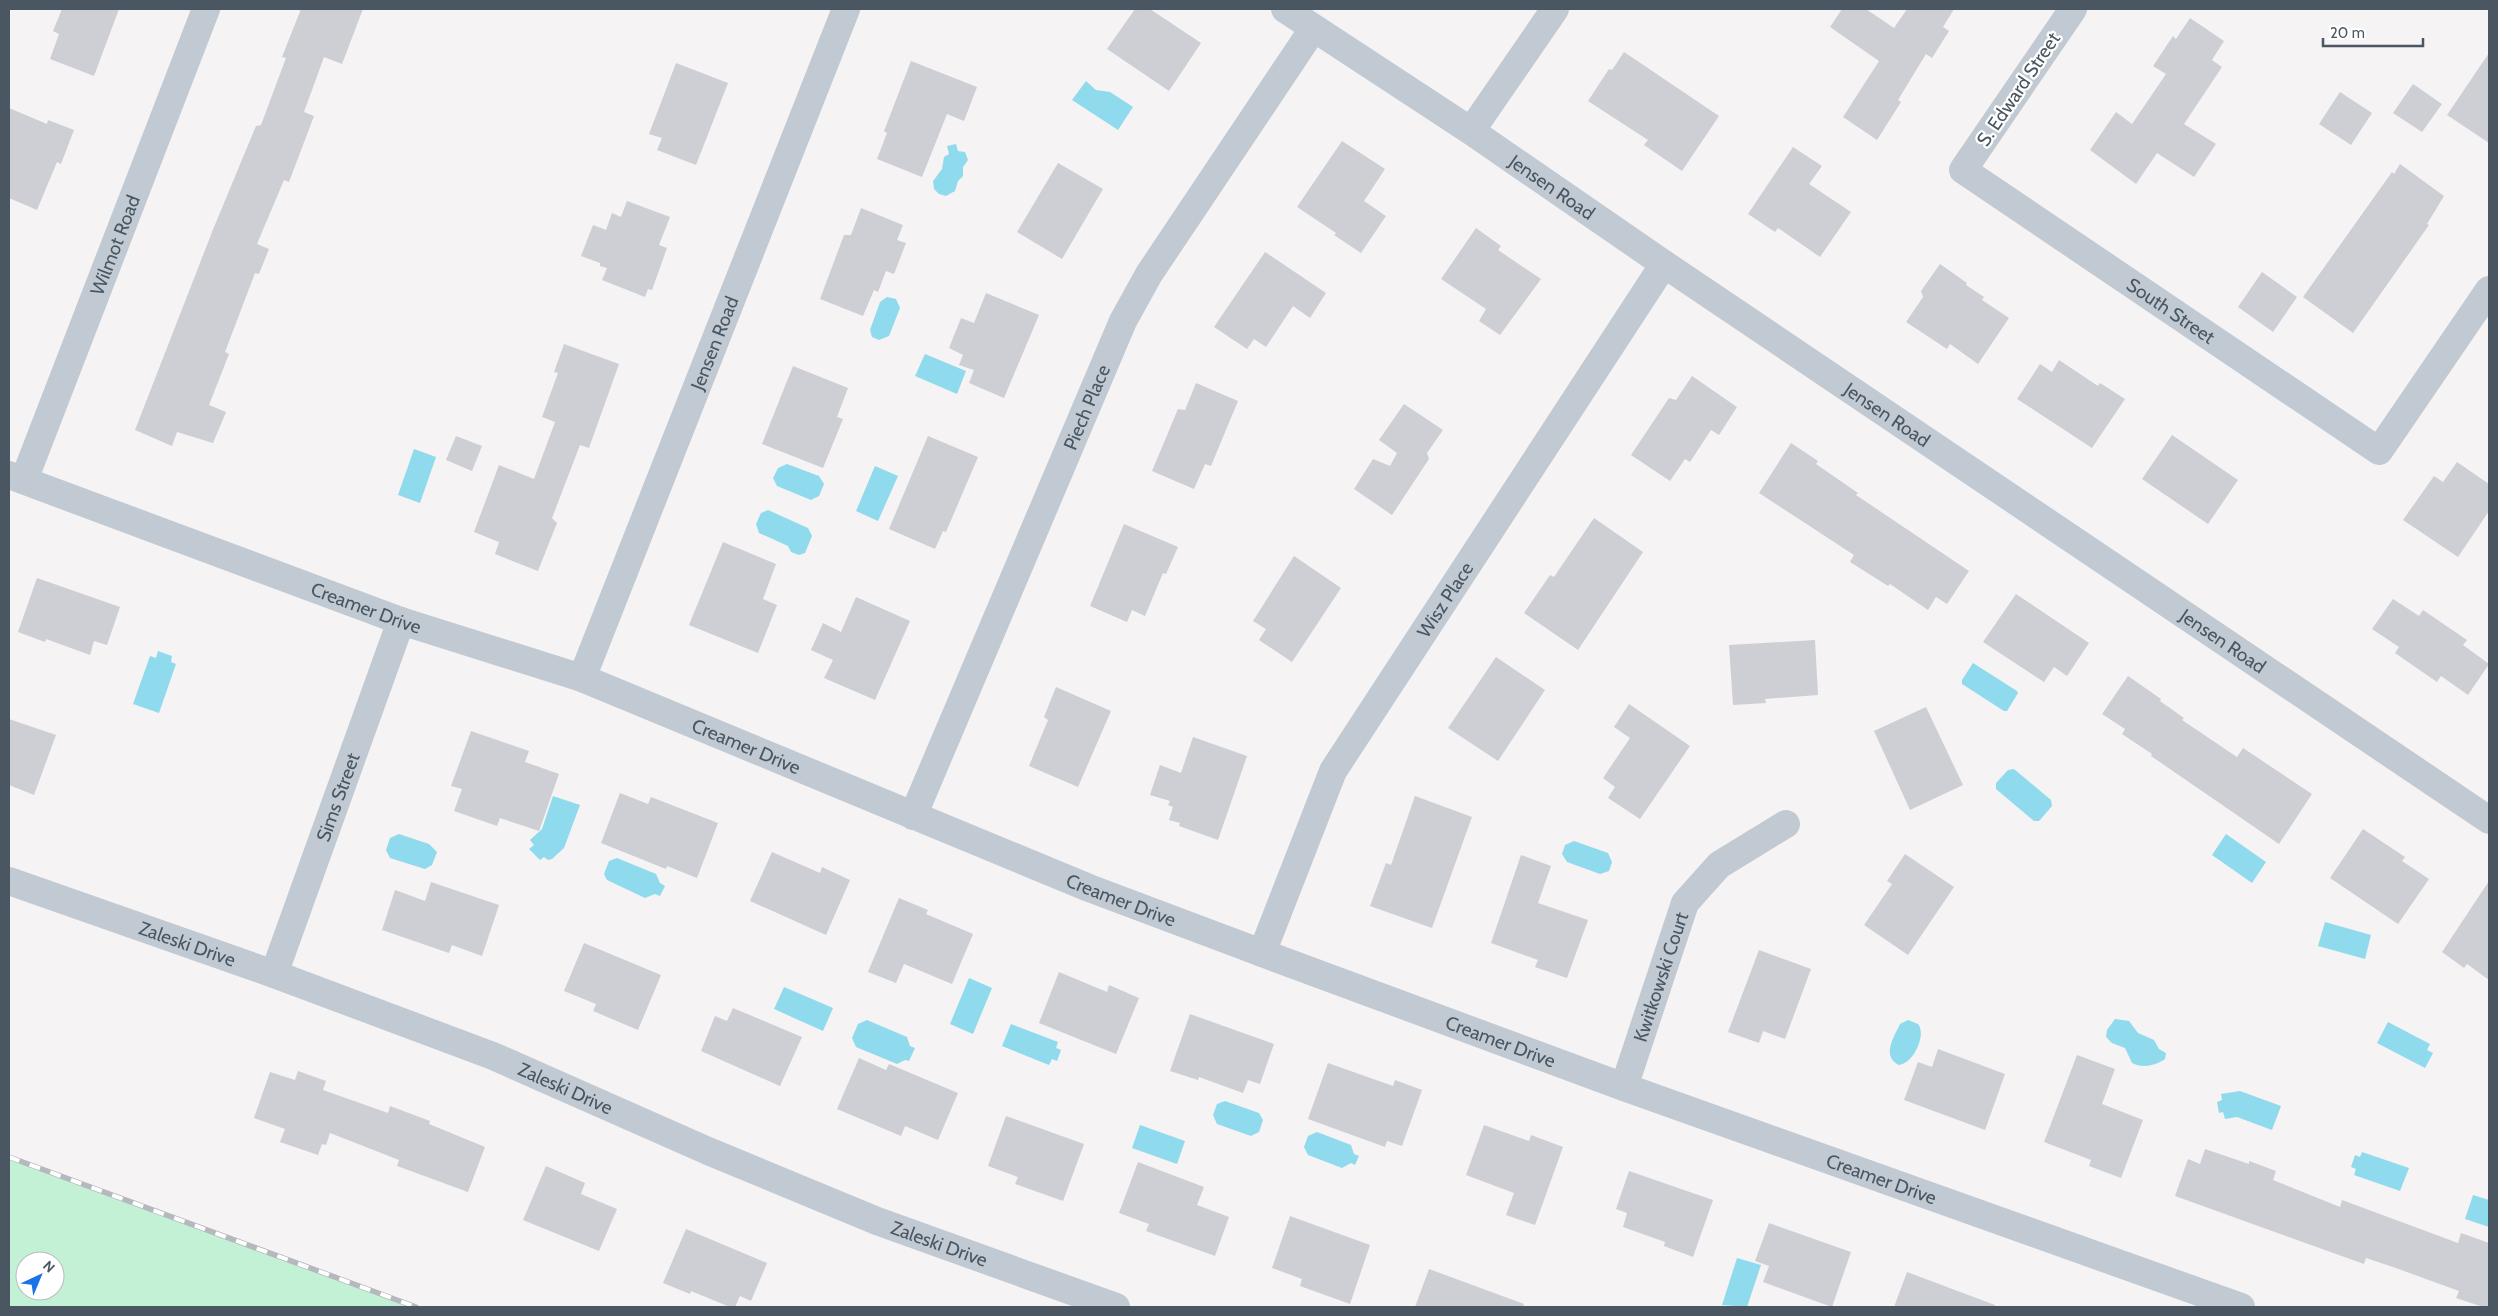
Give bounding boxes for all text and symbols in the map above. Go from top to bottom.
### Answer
scale bar [2323,15,2423,47]
text: 20 m [2330,24,2365,42]
street label: S. Edward Street [1972,28,2065,151]
street label: Jensen Road [1504,149,1599,225]
street label: Wilmot Road [86,192,145,298]
street label: South Street [2122,273,2220,349]
street label: Jensen Road [685,293,743,394]
street label: Piech Place [1059,361,1115,454]
street label: Jensen Road [1839,377,1934,452]
street label: Wisz Place [1412,558,1478,642]
street label: Creamer Drive [308,578,424,639]
street label: Jensen Road [2175,604,2270,678]
street label: Creamer Drive [688,714,804,779]
street label: Sims Street [312,749,365,845]
street label: Creamer Drive [1063,869,1179,932]
street label: Kwitkowski Court [1629,909,1693,1045]
street label: Zaleski Drive [136,917,239,972]
street label: Creamer Drive [1442,1011,1559,1073]
street label: Zaleski Drive [515,1058,616,1120]
street label: Creamer Drive [1823,1149,1940,1210]
street label: Zaleski Drive [888,1216,991,1272]
north arrow [15,1251,65,1301]
text: N [39,1257,59,1277]

